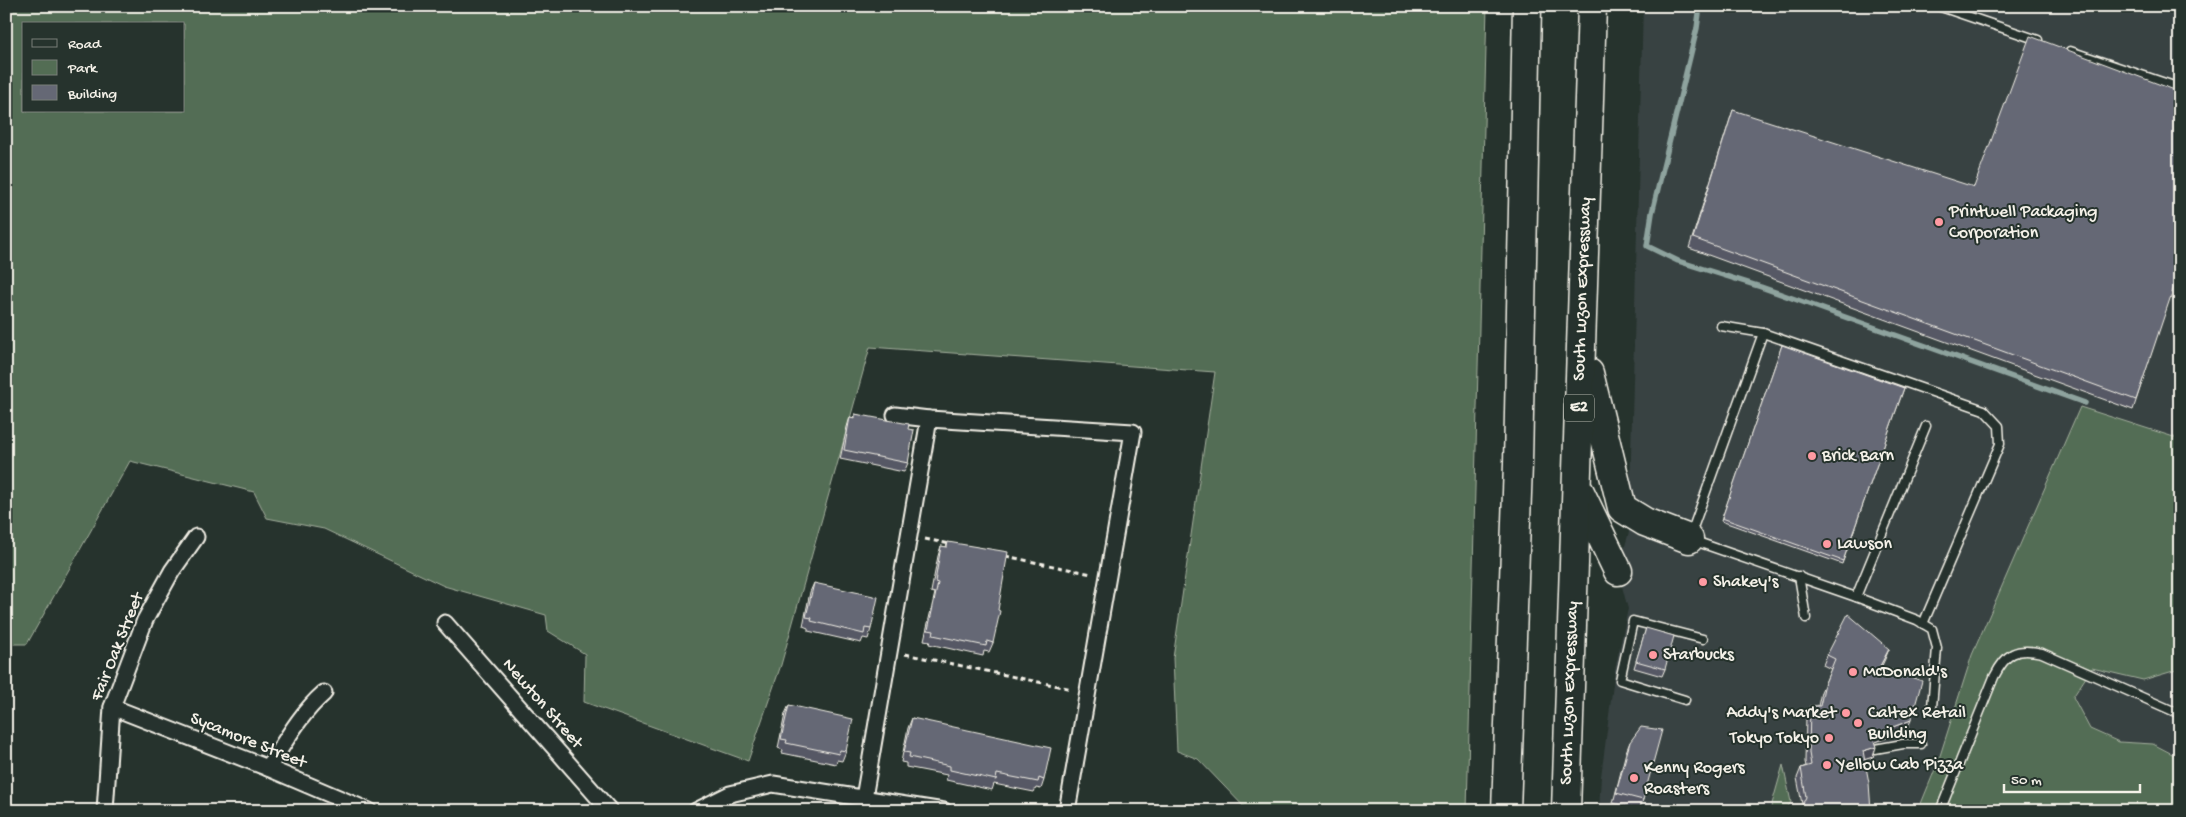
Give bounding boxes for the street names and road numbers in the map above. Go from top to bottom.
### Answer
street label: South Luzon Expressway [1569,197,1597,381]
road number: E2 [1564,394,1594,422]
street label: Fair Oak Street [86,588,150,705]
street label: South Luzon Expressway [1556,601,1584,785]
street label: Newton Street [497,655,588,755]
street label: Sycamore Street [187,708,311,774]

